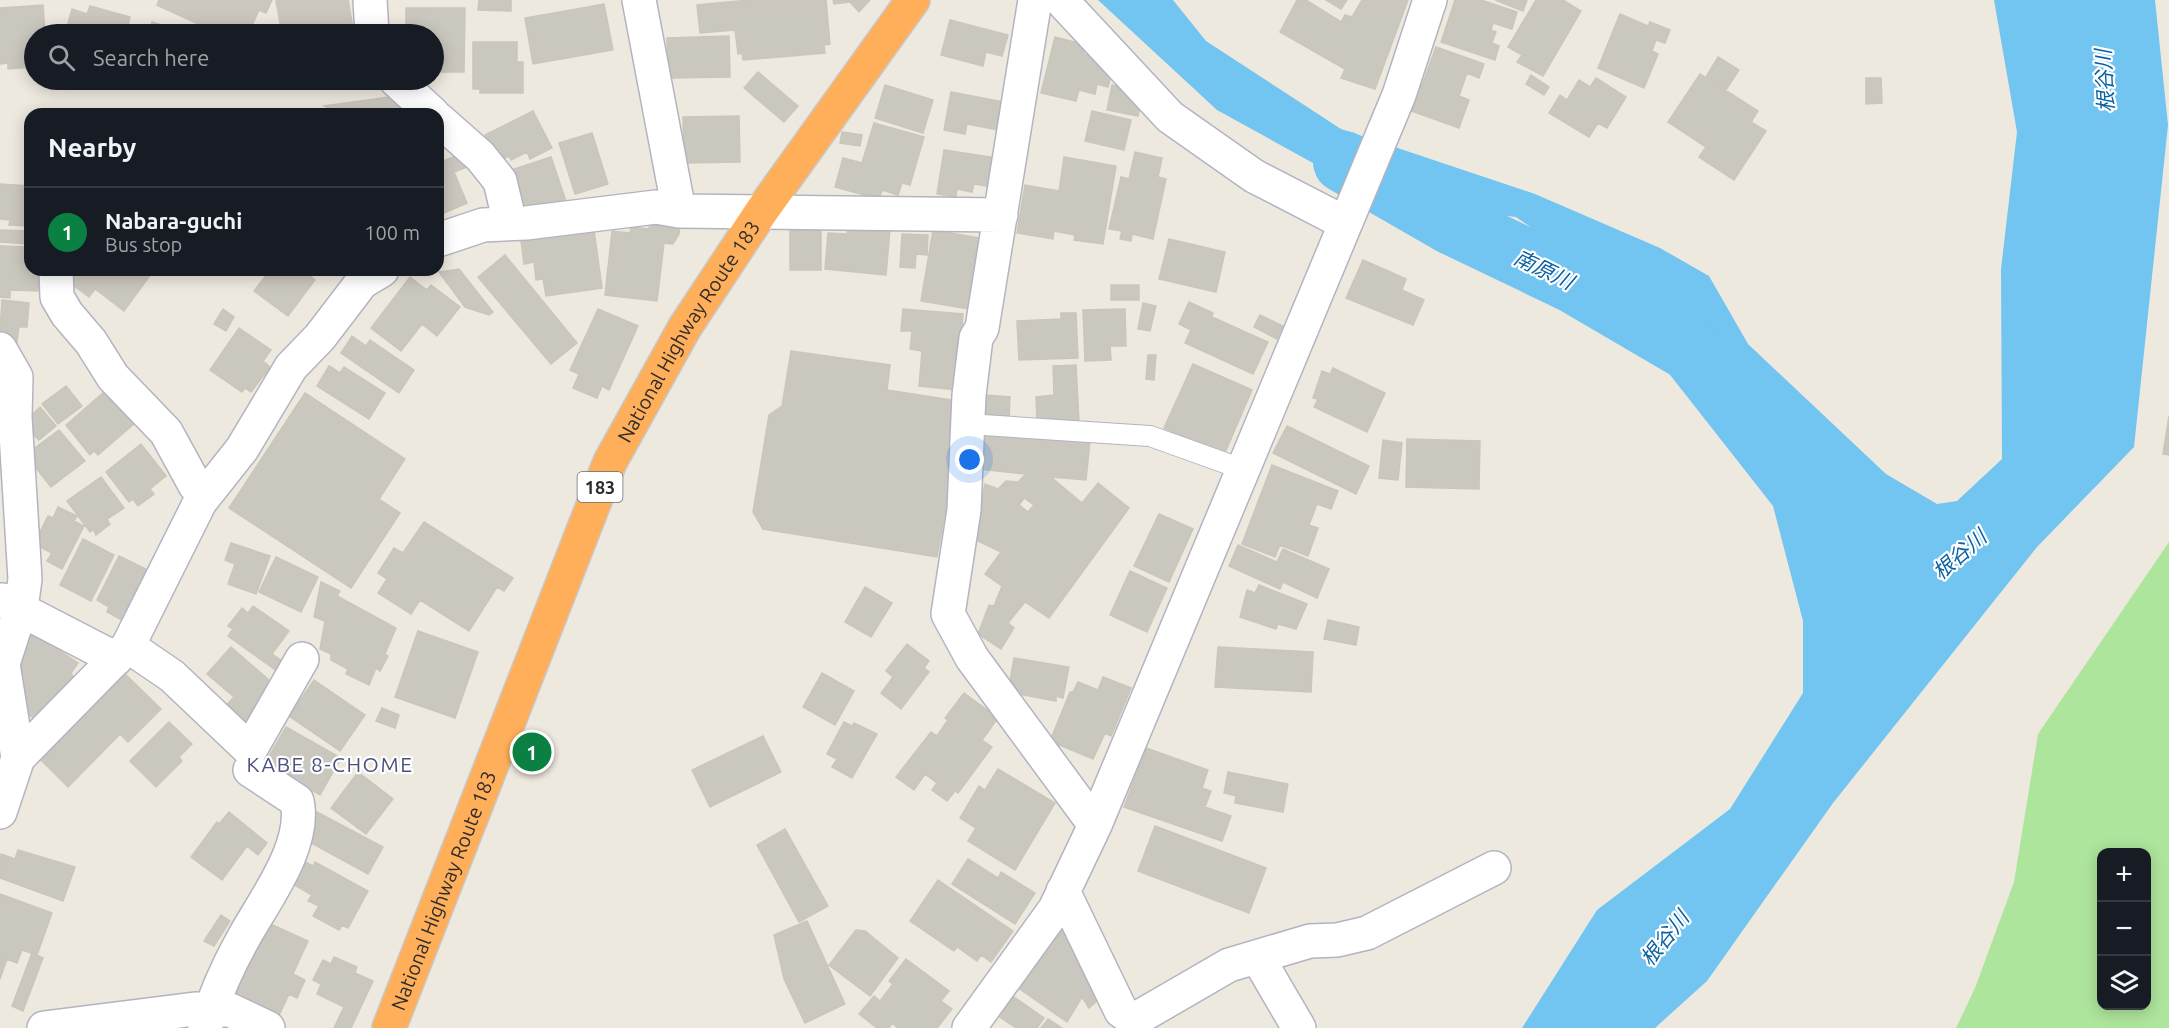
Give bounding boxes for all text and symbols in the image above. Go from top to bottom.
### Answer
search box [24,24,444,90]
icon: search [45,41,78,74]
text: Search here [93,45,209,70]
water label: 根谷川 [2090,47,2118,113]
text: Nearby [48,133,136,162]
text: Nabara-guchi [105,208,242,233]
street label: National Highway Route 183 [612,216,764,446]
text: 1 [62,221,73,244]
text: 100 m [364,221,420,244]
text: Bus stop [105,233,182,256]
water label: 南原川 [1510,244,1579,294]
your location [955,445,984,474]
road number: 183 [578,472,622,502]
water label: 根谷川 [1927,523,1992,584]
pin: 1 [512,730,552,774]
district label: KABE 8-CHOME [247,752,413,776]
street label: National Highway Route 183 [386,767,500,1013]
map controls [2097,848,2151,1010]
button: + [2097,848,2151,902]
button: − [2097,902,2151,956]
water label: 根谷川 [1635,904,1694,970]
button: layers [2097,956,2151,1010]

